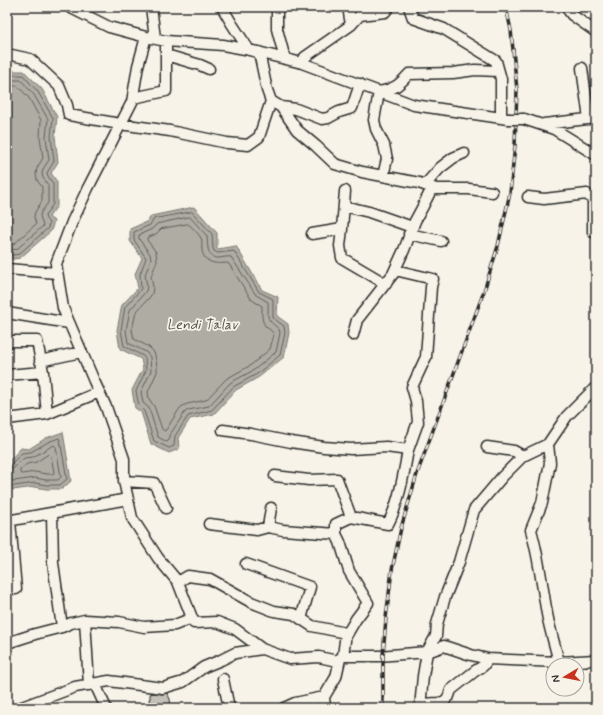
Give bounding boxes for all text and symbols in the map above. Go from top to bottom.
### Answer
water label: Lendi Talav [167,316,239,334]
north arrow [545,657,585,697]
text: N [549,674,564,683]

